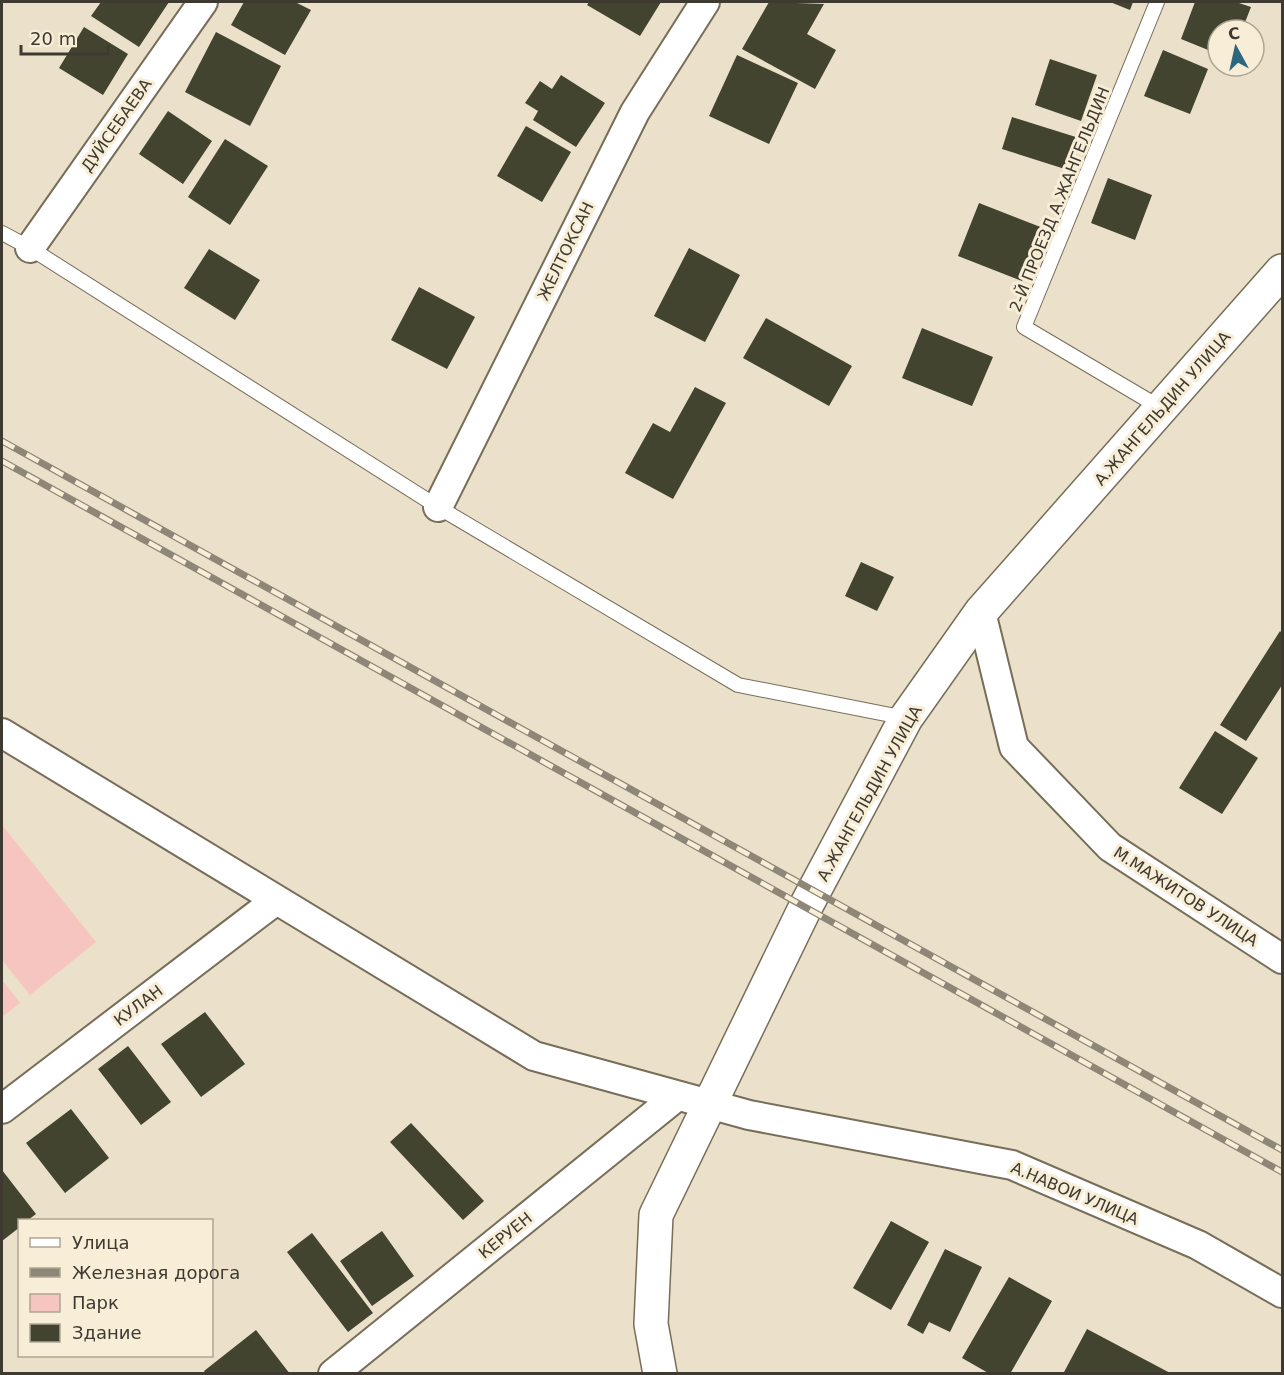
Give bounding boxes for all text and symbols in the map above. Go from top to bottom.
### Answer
scale bar [21,18,108,56]
north arrow [1206,18,1266,78]
text: С [1227,23,1241,44]
text: 20 m [30,28,76,49]
street label: ДУЙСЕБАЕВА [77,75,156,176]
street label: 2-Й ПРОЕЗД А.ЖАНГЕЛЬДИН [1006,84,1113,314]
street label: ЖЕЛТОКСАН [533,199,597,304]
street label: А.ЖАНГЕЛЬДИН УЛИЦА [1090,327,1234,489]
street label: А.ЖАНГЕЛЬДИН УЛИЦА [813,702,926,884]
street label: М.МАЖИТОВ УЛИЦА [1110,843,1262,950]
street label: КУЛАН [110,981,166,1030]
street label: А.НАВОИ УЛИЦА [1008,1158,1142,1229]
street label: КЕРУЕН [475,1208,536,1263]
legend [18,1219,213,1357]
text: Улица [72,1232,129,1253]
text: Железная дорога [72,1262,240,1283]
text: Парк [72,1292,119,1313]
text: Здание [72,1322,142,1343]

